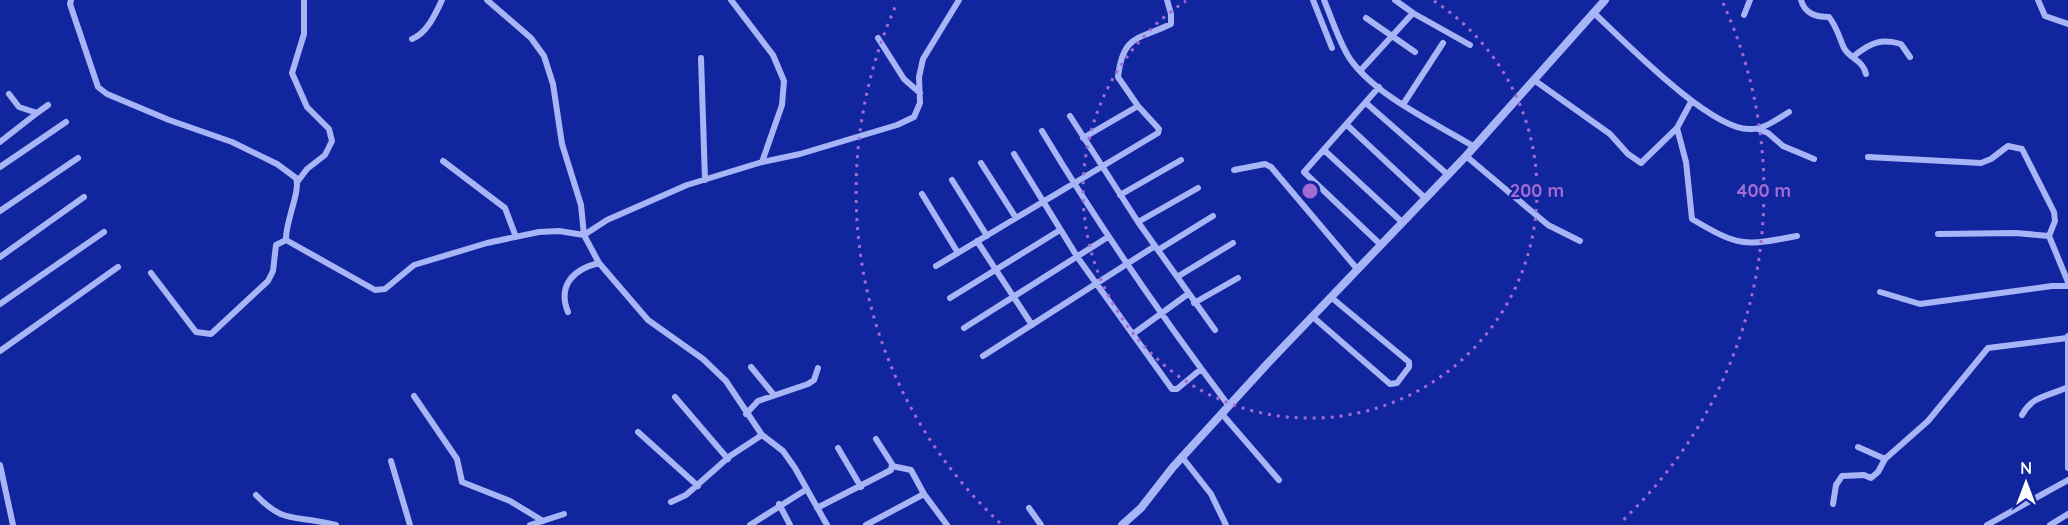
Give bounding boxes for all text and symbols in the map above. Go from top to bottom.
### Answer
text: 200 m [1510,179,1564,202]
text: 400 m [1737,179,1791,202]
centre of rings [1300,181,1320,201]
north arrow [1996,453,2056,513]
text: N [2020,458,2032,478]

